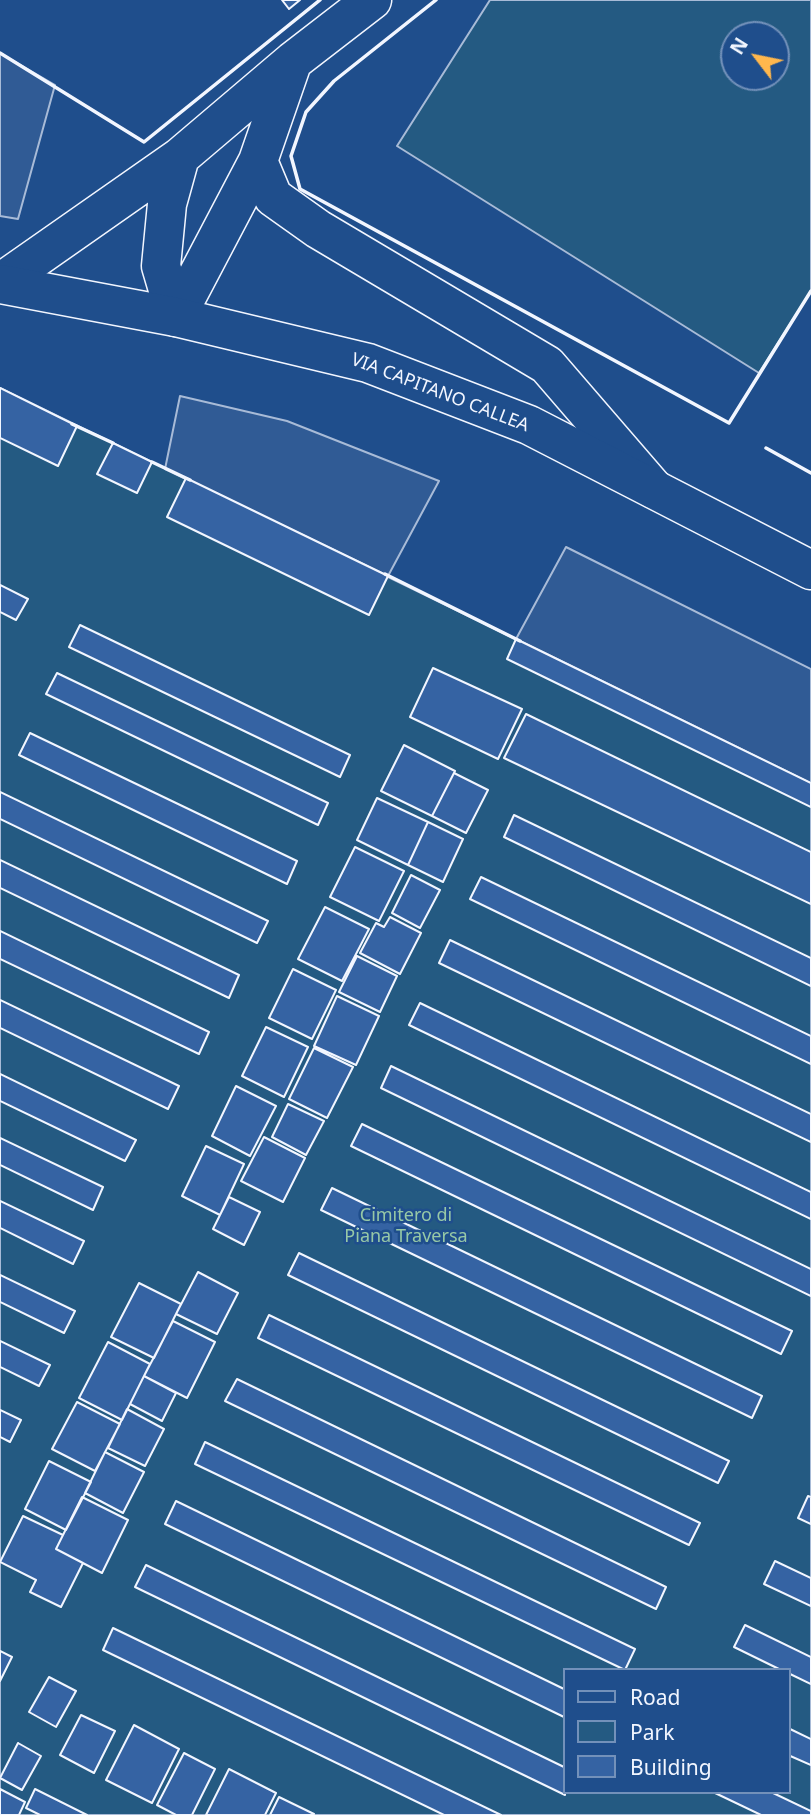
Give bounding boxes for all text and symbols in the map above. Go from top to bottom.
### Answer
north arrow [720,21,790,91]
text: N [724,32,754,59]
street label: VIA CAPITANO CALLEA [348,349,532,437]
park label: Cimitero di Piana Traversa [344,1205,468,1248]
legend [562,1668,790,1794]
text: Road [630,1683,680,1711]
text: Park [630,1718,674,1746]
text: Building [630,1753,712,1781]

